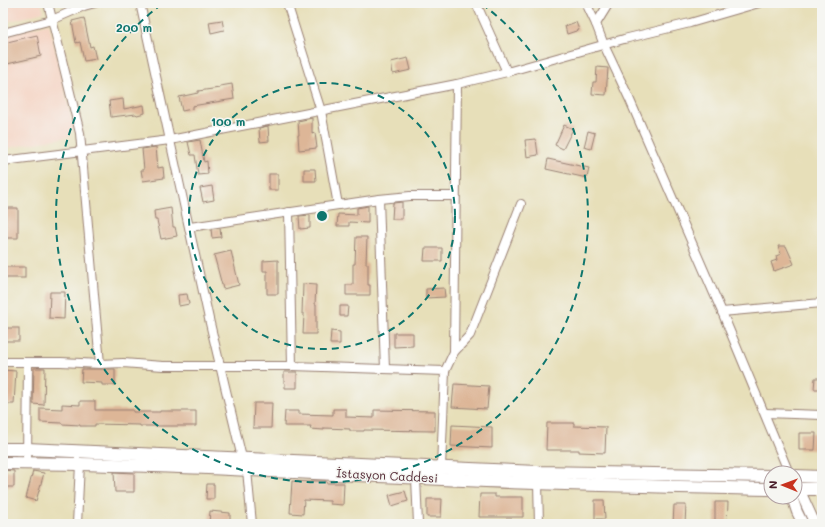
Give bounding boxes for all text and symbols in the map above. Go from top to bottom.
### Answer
text: 200 m [116,19,152,35]
text: 100 m [211,113,245,129]
centre of rings [315,209,329,223]
street label: İstasyon Caddesi [336,464,438,486]
north arrow [763,465,803,505]
text: N [765,481,780,489]

